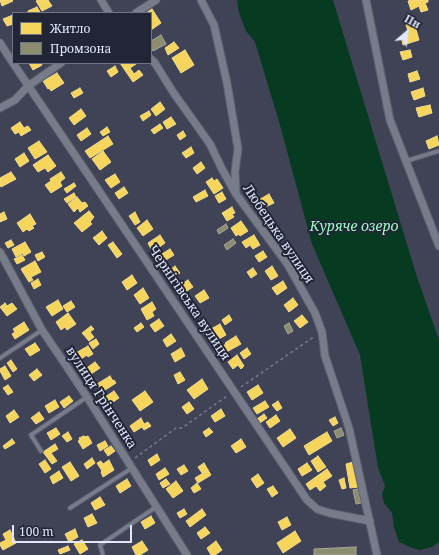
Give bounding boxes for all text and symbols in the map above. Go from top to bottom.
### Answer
text: Пн [402,11,424,31]
legend [12,12,152,64]
north arrow [387,12,427,52]
text: Житло [50,20,91,37]
text: Промзона [50,40,111,57]
street label: Любецька вулиця [239,181,317,287]
water label: Куряче озеро [310,219,398,235]
street label: Чернігівська вулиця [145,243,233,363]
street label: вулиця Грінченка [62,344,140,452]
scale bar [14,517,134,543]
text: 100 m [19,523,54,540]

